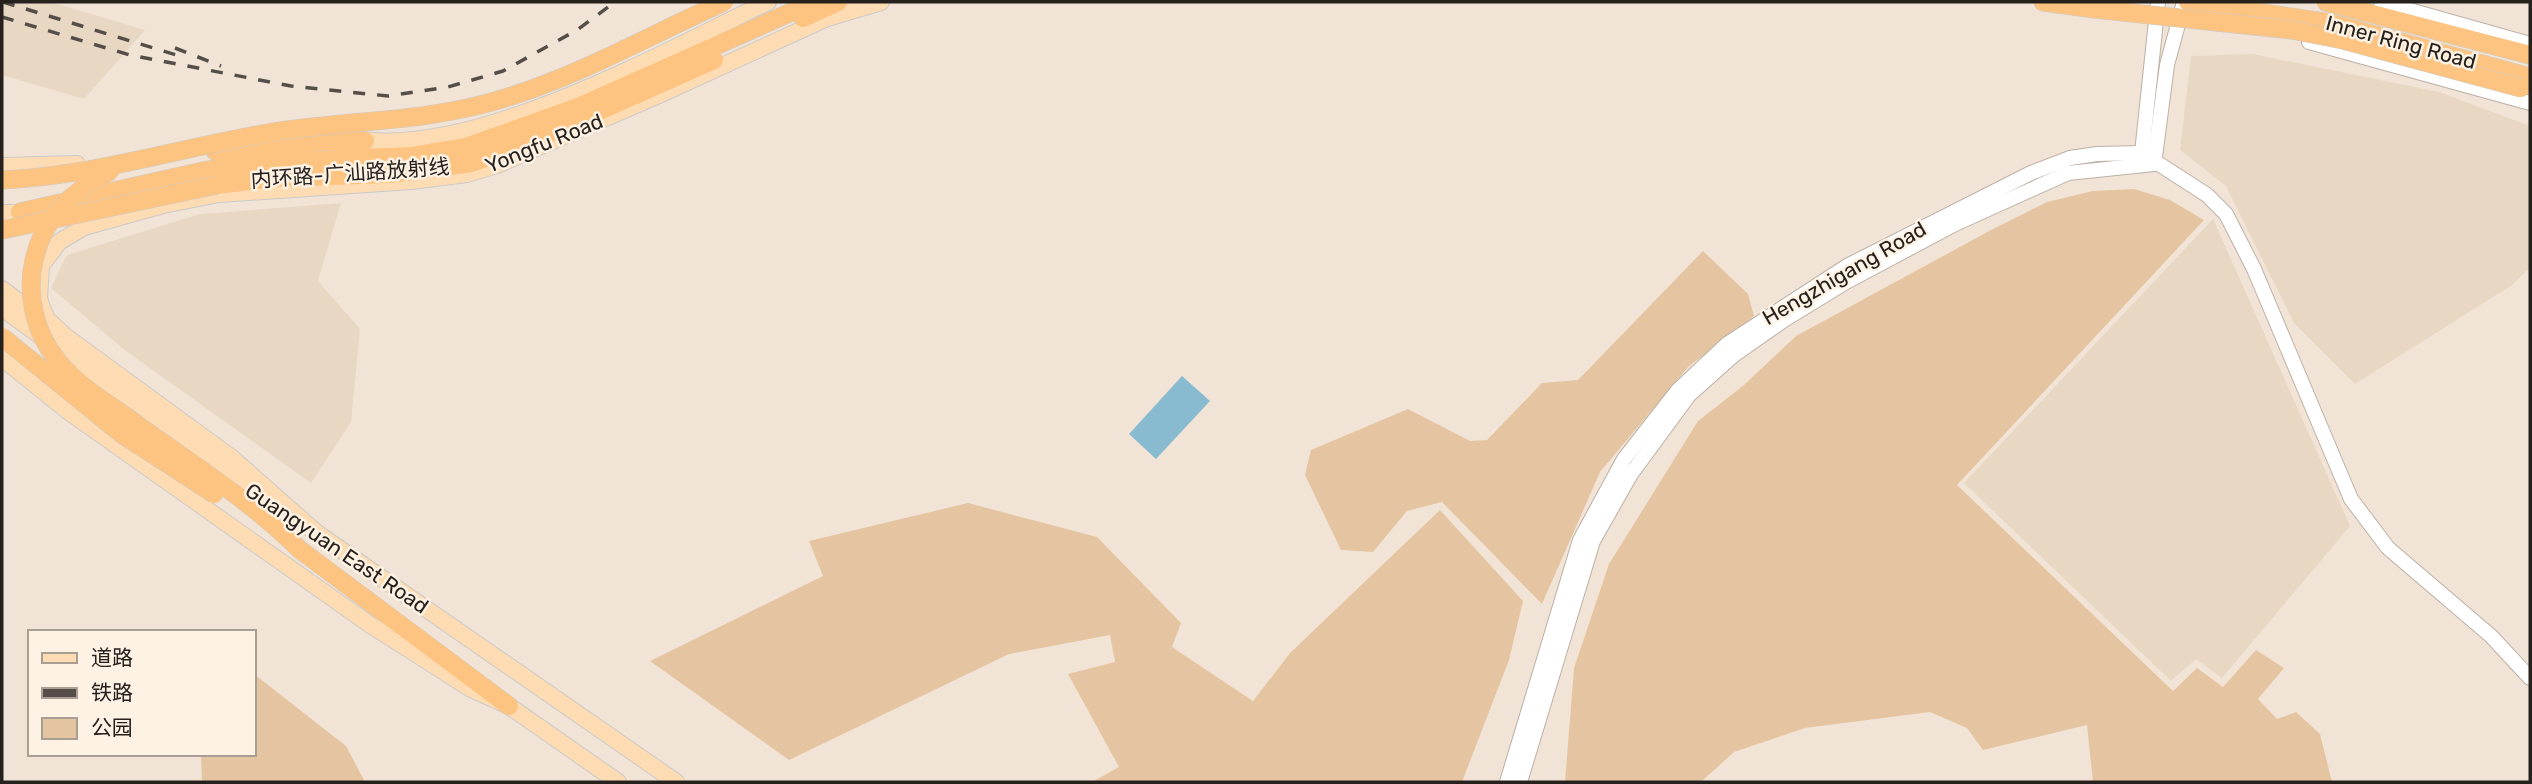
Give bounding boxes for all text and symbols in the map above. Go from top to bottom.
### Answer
street label: Inner Ring Road [2323,10,2479,74]
street label: Yongfu Road [481,108,607,178]
street label: 内环路-广汕路放射线 [250,154,450,192]
street label: Hengzhigang Road [1758,216,1930,330]
street label: Guangyuan East Road [241,477,433,619]
legend [28,630,256,756]
text: 道路 [91,645,133,670]
text: 铁路 [91,680,133,705]
text: 公园 [91,715,133,740]

